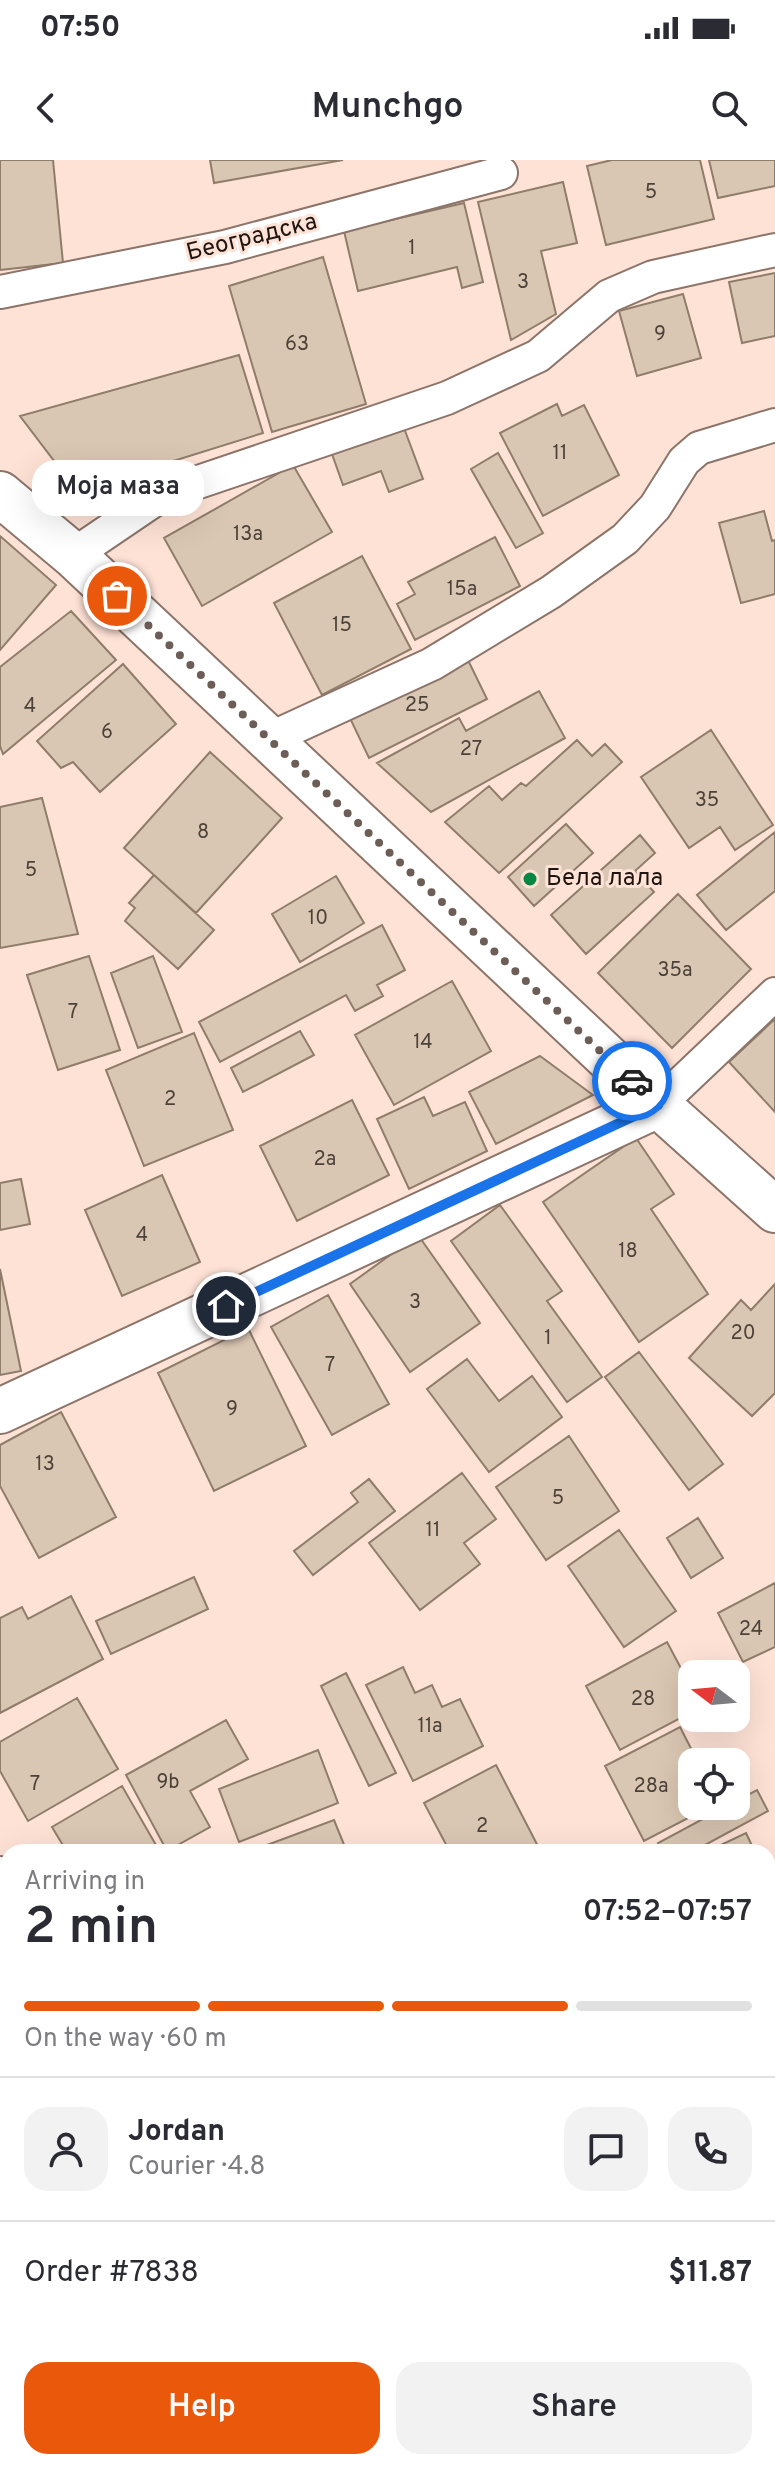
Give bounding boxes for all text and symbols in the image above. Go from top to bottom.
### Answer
text: 07:50 [40,10,121,47]
text: Munchgo [311,85,464,131]
icon: back [24,86,68,130]
icon: search [707,86,751,130]
house number: 5 [645,180,657,206]
street label: Београдска [183,207,321,269]
house number: 1 [408,236,416,262]
house number: 3 [517,270,529,296]
house number: 9 [654,322,666,348]
house number: 63 [285,332,309,358]
house number: 11 [553,441,567,467]
callout: Моја маза [31,460,203,516]
text: Моја маза [56,471,180,504]
house number: 13a [233,522,263,548]
pin [83,562,151,630]
icon: bag [95,574,139,618]
house number: 15a [447,577,477,603]
house number: 15 [332,613,352,639]
house number: 25 [405,693,429,719]
house number: 4 [24,694,36,720]
house number: 6 [101,720,113,746]
house number: 27 [460,737,482,763]
house number: 35 [695,788,719,814]
house number: 8 [197,820,209,846]
house number: 5 [25,858,37,884]
place label: Бела лала [546,864,663,894]
marker: Бела лала [521,870,539,888]
house number: 10 [308,906,328,932]
house number: 35a [658,958,692,984]
house number: 7 [68,1000,78,1026]
house number: 14 [413,1030,433,1056]
courier [592,1041,672,1121]
icon: car [610,1059,654,1103]
house number: 2 [164,1087,176,1113]
house number: 2a [314,1147,336,1173]
house number: 4 [136,1223,148,1249]
house number: 18 [618,1239,638,1265]
pin [192,1272,260,1340]
icon: home [204,1284,248,1328]
house number: 3 [409,1290,421,1316]
house number: 20 [730,1321,756,1347]
house number: 1 [544,1326,552,1352]
house number: 7 [325,1353,335,1379]
house number: 9 [226,1397,238,1423]
house number: 13 [35,1452,55,1478]
house number: 5 [552,1486,564,1512]
house number: 11 [426,1518,440,1544]
house number: 24 [739,1617,763,1643]
north arrow [678,1660,750,1732]
map controls [678,1660,750,1820]
house number: 28 [631,1687,655,1713]
house number: 11a [418,1714,442,1740]
button: locate [678,1748,750,1820]
house number: 9b [156,1770,180,1796]
house number: 7 [30,1772,40,1798]
house number: 28a [633,1774,669,1800]
house number: 2 [476,1814,488,1840]
text: Arriving in [24,1866,145,1899]
text: 07:52–07:57 [583,1894,752,1931]
text: 2 min [24,1896,158,1962]
text: On the way · 60 m [24,2023,227,2056]
button: person [24,2107,108,2191]
button: chat [564,2107,648,2191]
button: phone [668,2107,752,2191]
text: Jordan [128,2114,225,2151]
text: Courier · 4.8 [128,2151,265,2184]
text: Order #7838 [24,2255,199,2292]
text: $11.87 [668,2255,752,2292]
button: Help [24,2362,380,2454]
button: Share [396,2362,752,2454]

